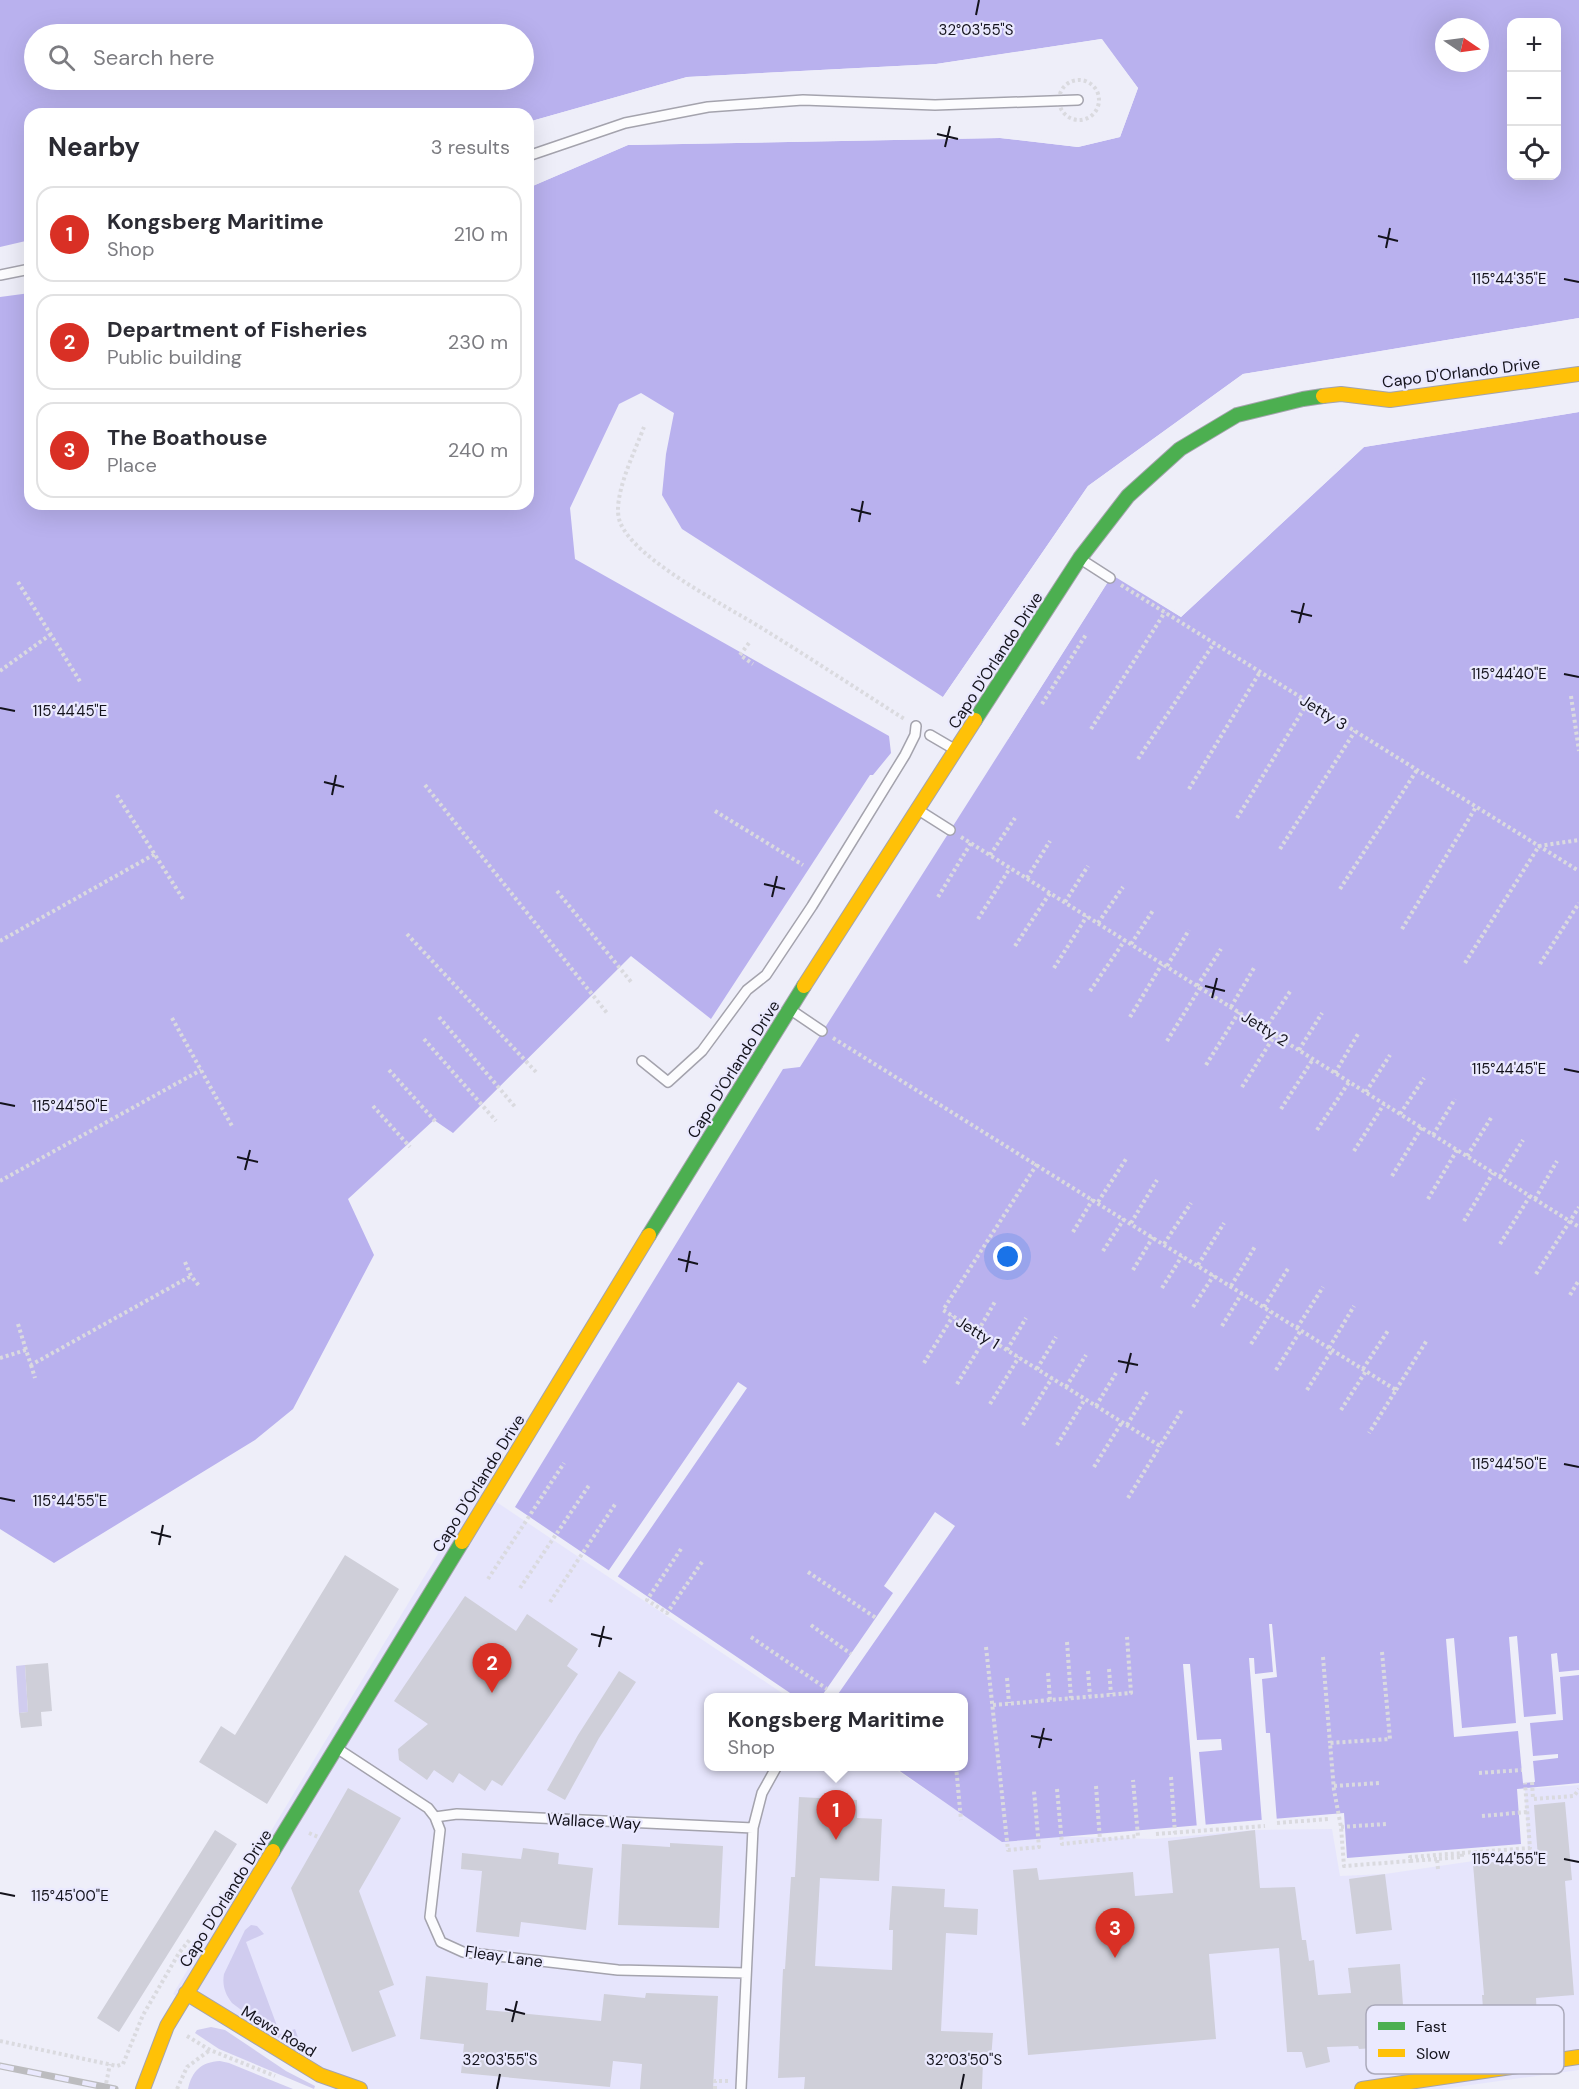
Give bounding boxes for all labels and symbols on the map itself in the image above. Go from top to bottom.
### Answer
north arrow [1435,18,1489,72]
text: 32°03'55"S [939,20,1014,40]
text: 115°44'35"E [1472,269,1546,289]
street label: Capo D'Orlando Drive [1381,352,1541,393]
street label: Capo D'Orlando Drive [943,588,1048,733]
text: 115°44'40"E [1471,664,1547,684]
street label: Jetty 3 [1296,690,1351,735]
text: 115°44'45"E [33,701,107,721]
street label: Capo D'Orlando Drive [682,996,784,1142]
street label: Jetty 2 [1237,1006,1292,1051]
text: 115°44'45"E [1472,1059,1546,1079]
text: 115°44'50"E [32,1096,108,1116]
your location [993,1242,1022,1271]
street label: Jetty 1 [952,1311,1003,1354]
street label: Capo D'Orlando Drive [427,1410,529,1556]
text: 115°44'50"E [1471,1454,1547,1474]
text: 115°44'55"E [33,1491,107,1511]
pin: 2 [472,1644,512,1693]
pin: 1 [816,1790,856,1840]
street label: Wallace Way [547,1809,641,1834]
street label: Capo D'Orlando Drive [174,1825,276,1971]
text: 115°44'55"E [1472,1849,1546,1869]
text: 115°45'00"E [31,1886,109,1906]
pin: 3 [1096,1908,1134,1958]
street label: Fleay Lane [464,1941,544,1972]
street label: Mews Road [237,2001,320,2062]
legend [1366,2005,1564,2074]
text: Fast [1416,2016,1447,2037]
text: Slow [1416,2043,1450,2064]
text: 32°03'55"S [463,2050,538,2070]
text: 32°03'50"S [926,2050,1002,2070]

